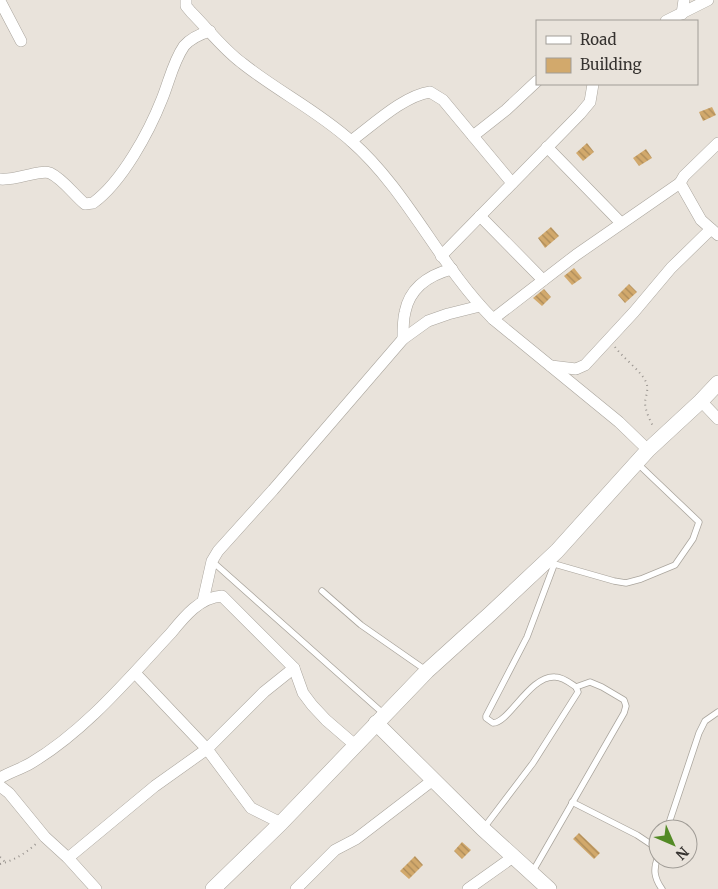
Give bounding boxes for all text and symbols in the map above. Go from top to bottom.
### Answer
legend [536,20,698,85]
text: Road [580,30,616,49]
text: Building [580,55,642,74]
north arrow [648,819,698,869]
text: N [672,843,692,863]

